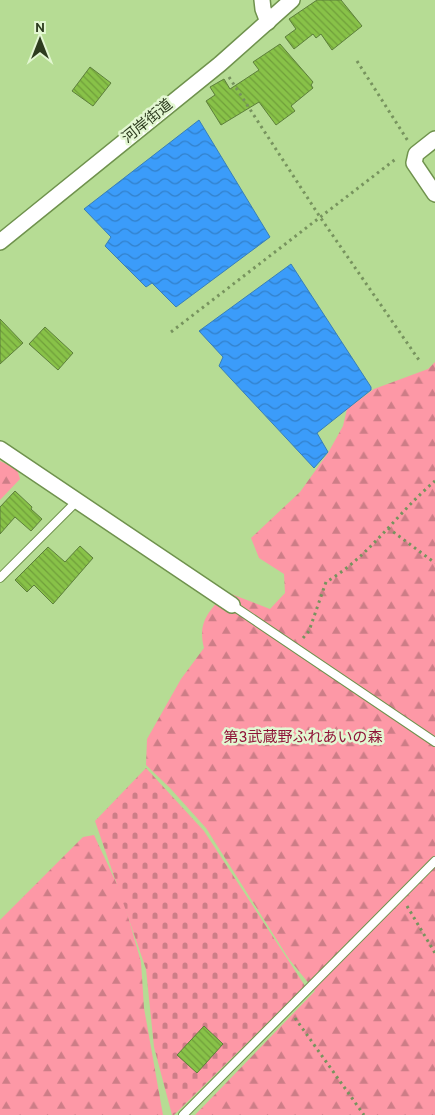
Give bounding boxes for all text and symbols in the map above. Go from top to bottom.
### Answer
north arrow [15,15,65,65]
text: N [35,20,45,37]
street label: 河岸街道 [119,96,177,148]
park label: 第3武蔵野ふれあいの森 [223,729,383,748]

